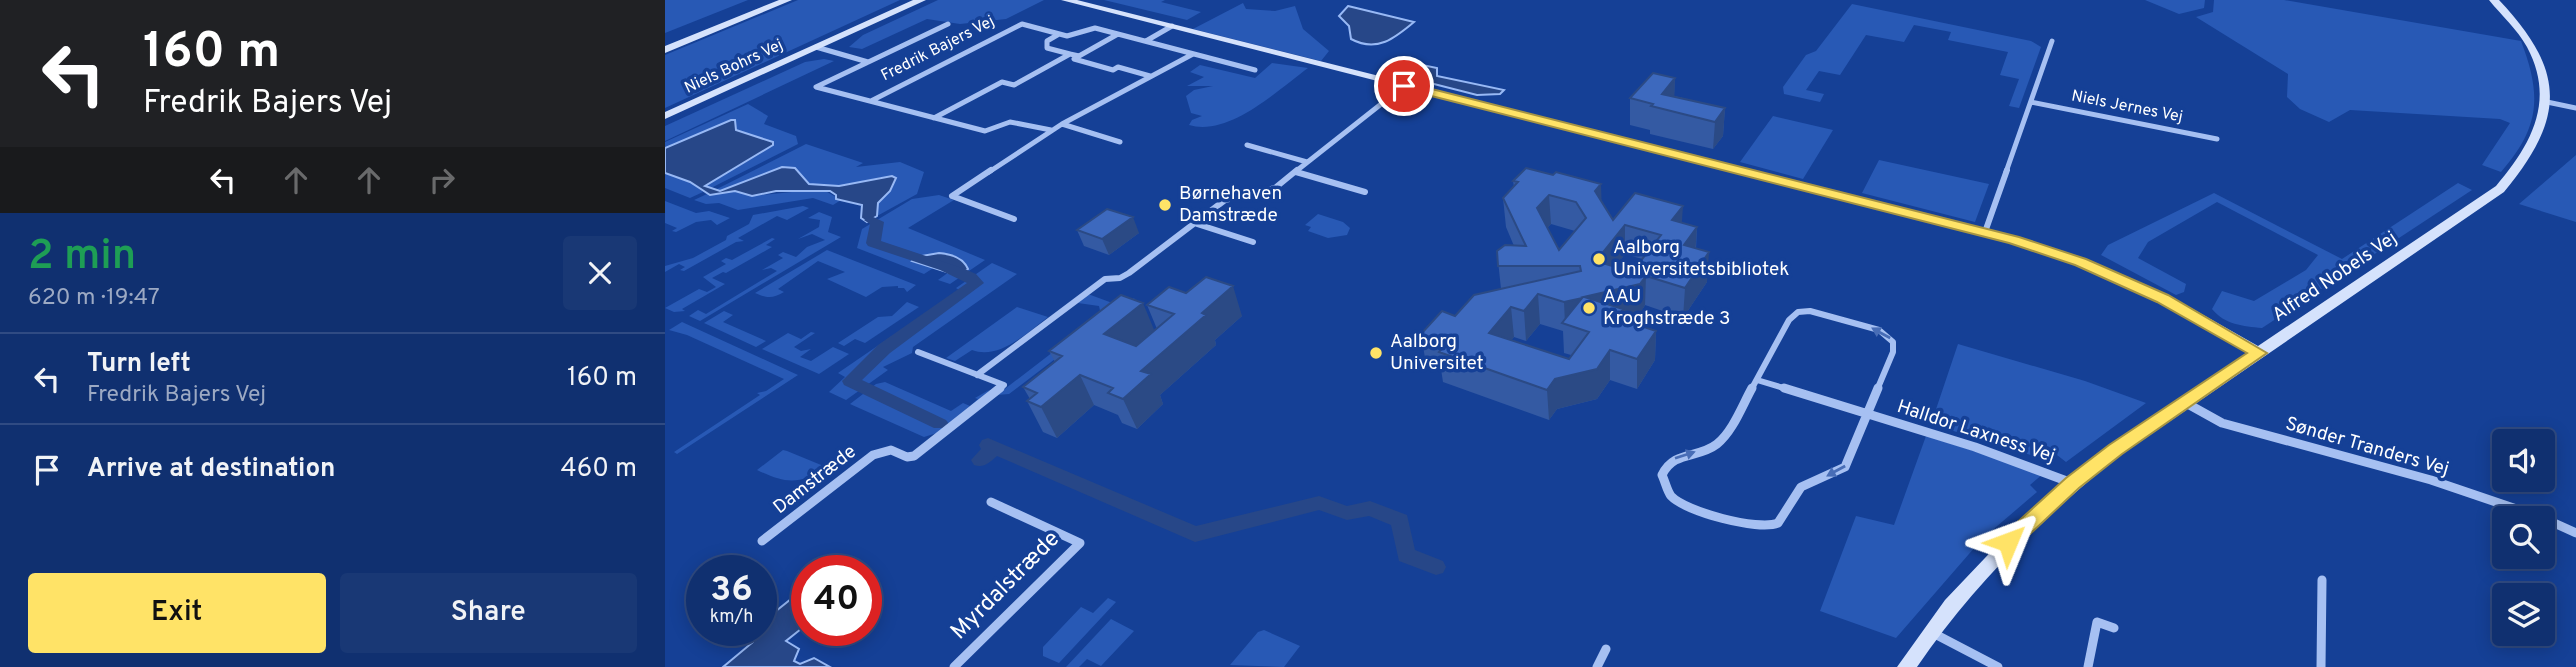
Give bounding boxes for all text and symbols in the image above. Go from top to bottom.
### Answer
street label: Fredrik Bajers Vej [878,12,998,86]
text: 160 m [143,23,280,85]
icon: left [28,28,119,119]
street label: Niels Bohrs Vej [682,35,786,99]
pin [1374,56,1434,116]
icon: arrive [1385,67,1423,105]
text: Fredrik Bajers Vej [143,84,392,124]
street label: Niels Jernes Vej [2070,86,2184,128]
icon: left [204,161,242,199]
icon: ahead [277,161,315,199]
icon: ahead [350,161,388,199]
icon: right [423,161,461,199]
place label: Børnehaven Damstræde [1179,182,1282,228]
marker: Børnehaven Damstræde [1157,197,1173,213]
street label: Alfred Nobels Vej [2268,226,2402,328]
text: 2 min [28,231,136,284]
button: close [563,236,637,310]
place label: Aalborg Universitetsbibliotek [1613,236,1789,282]
marker: Aalborg Universitetsbibliotek [1591,251,1607,267]
text: 620 m · 19:47 [28,284,160,313]
place label: AAU Kroghstræde 3 [1603,285,1730,331]
marker: AAU Kroghstræde 3 [1581,300,1597,316]
one-way arrow [1871,327,1890,339]
place label: Aalborg Universitet [1390,330,1484,376]
marker: Aalborg Universitet [1368,345,1384,361]
text: Turn left [87,348,191,381]
icon: left [28,360,66,398]
text: 160 m [567,362,637,395]
text: Fredrik Bajers Vej [87,381,266,410]
street label: Halldor Laxness Vej [1894,395,2058,469]
street label: Sønder Tranders Vej [2283,412,2451,482]
map controls [2492,429,2555,646]
button: sound [2492,429,2555,492]
street label: Damstræde [769,440,861,520]
one-way arrow [1675,450,1696,460]
icon: arrive [28,451,66,489]
text: Arrive at destination [87,453,335,486]
text: 460 m [561,453,637,486]
one-way arrow [1826,465,1845,477]
position arrow [1971,505,2045,579]
button: search [2492,506,2555,569]
street label: Myrdalstræde [945,525,1067,647]
speed limit sign: 40 [791,555,882,646]
text: 36 [710,569,753,613]
button: Exit [28,573,326,653]
button: Share [340,573,637,653]
button: layers [2492,583,2555,646]
text: km/h [710,606,753,629]

